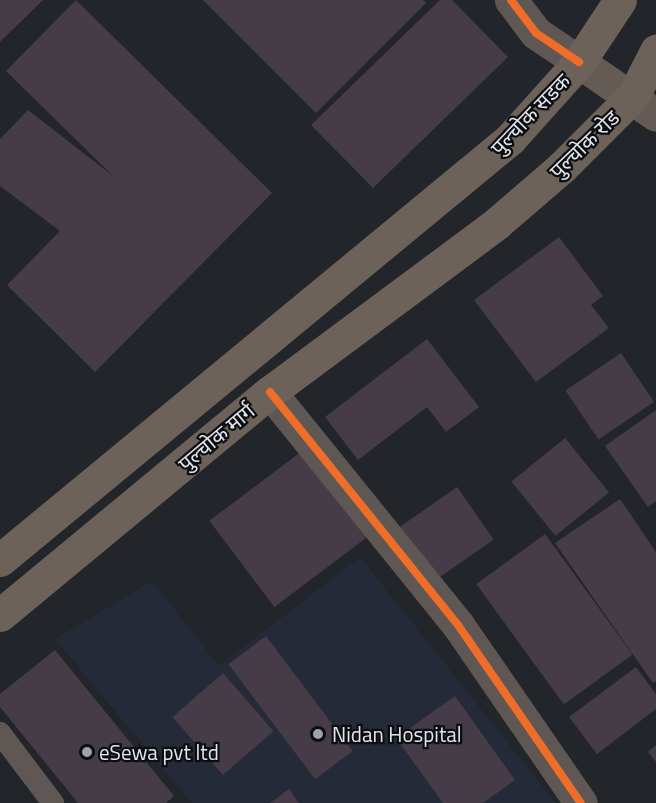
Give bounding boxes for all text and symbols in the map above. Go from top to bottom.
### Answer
street label: पुल्चोक सडक [485,68,575,160]
street label: पुल्चोक रोड [544,105,624,183]
street label: पुल्चोक मार्ग [173,398,259,476]
place label: Nidan Hospital [332,721,462,747]
marker: Nidan Hospital [309,725,327,743]
place label: eSewa pvt ltd [99,739,219,765]
marker: eSewa pvt ltd [80,745,94,759]

